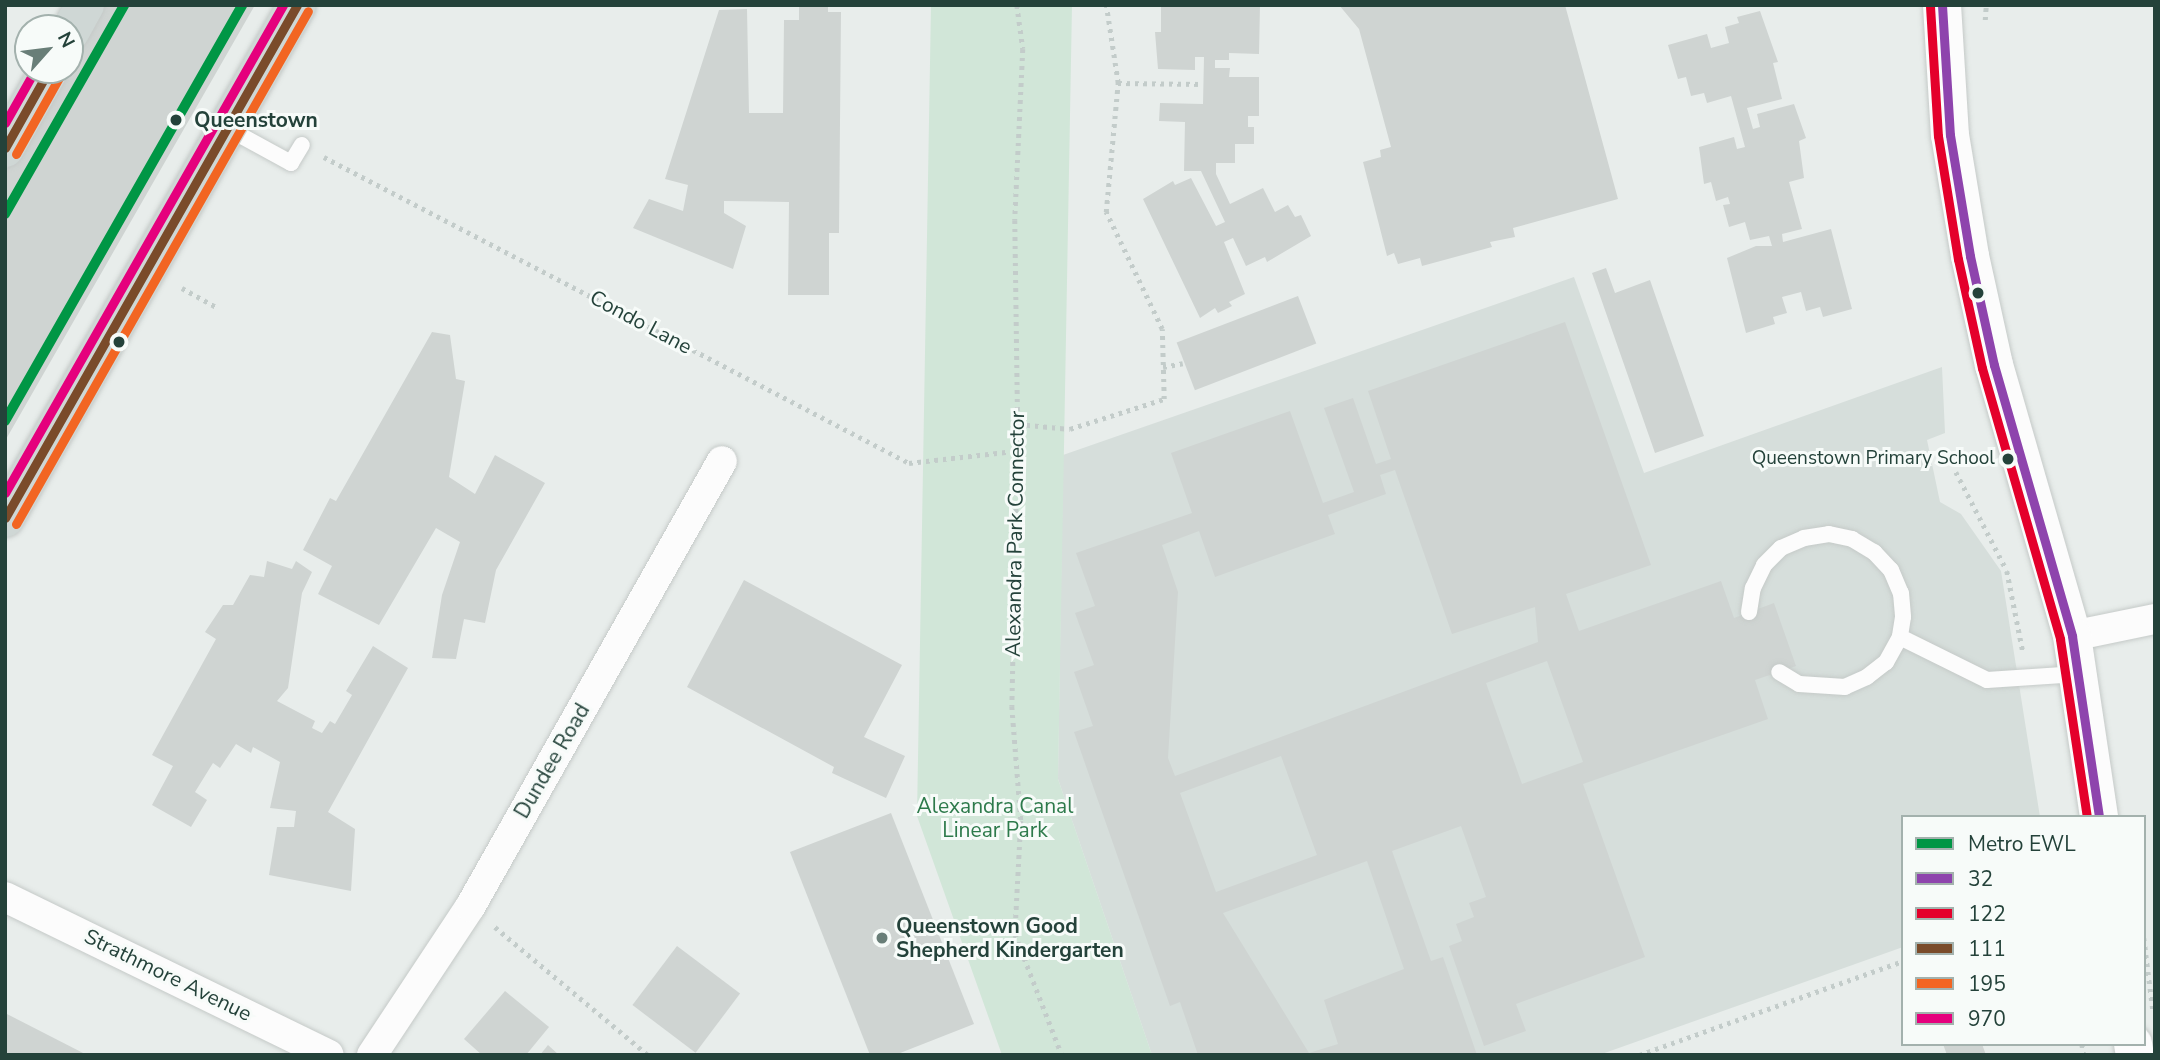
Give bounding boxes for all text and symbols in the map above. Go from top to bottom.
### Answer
north arrow [14,14,84,84]
text: N [51,28,81,52]
place label: Queenstown [194,107,318,133]
marker: Queenstown [165,109,187,131]
street label: Condo Lane [586,285,696,359]
unlabelled marker [1971,286,1985,300]
unlabelled marker [112,335,126,349]
street label: Alexandra Park Connector [1000,411,1030,657]
place label: Queenstown Primary School [1752,448,1995,470]
marker: Queenstown Primary School [2001,452,2015,466]
street label: Dundee Road [509,699,595,823]
park label: Alexandra Canal Linear Park [917,793,1073,843]
legend [1901,815,2146,1046]
text: Metro EWL [1968,830,2076,858]
text: 32 [1968,865,1993,893]
text: 122 [1968,900,2006,928]
place label: Queenstown Good Shepherd Kindergarten [896,913,1124,963]
street label: Strathmore Avenue [80,924,256,1026]
marker: Queenstown Good Shepherd Kindergarten [874,930,890,946]
text: 111 [1968,935,2006,963]
text: 195 [1968,970,2006,998]
text: 970 [1968,1005,2006,1033]

